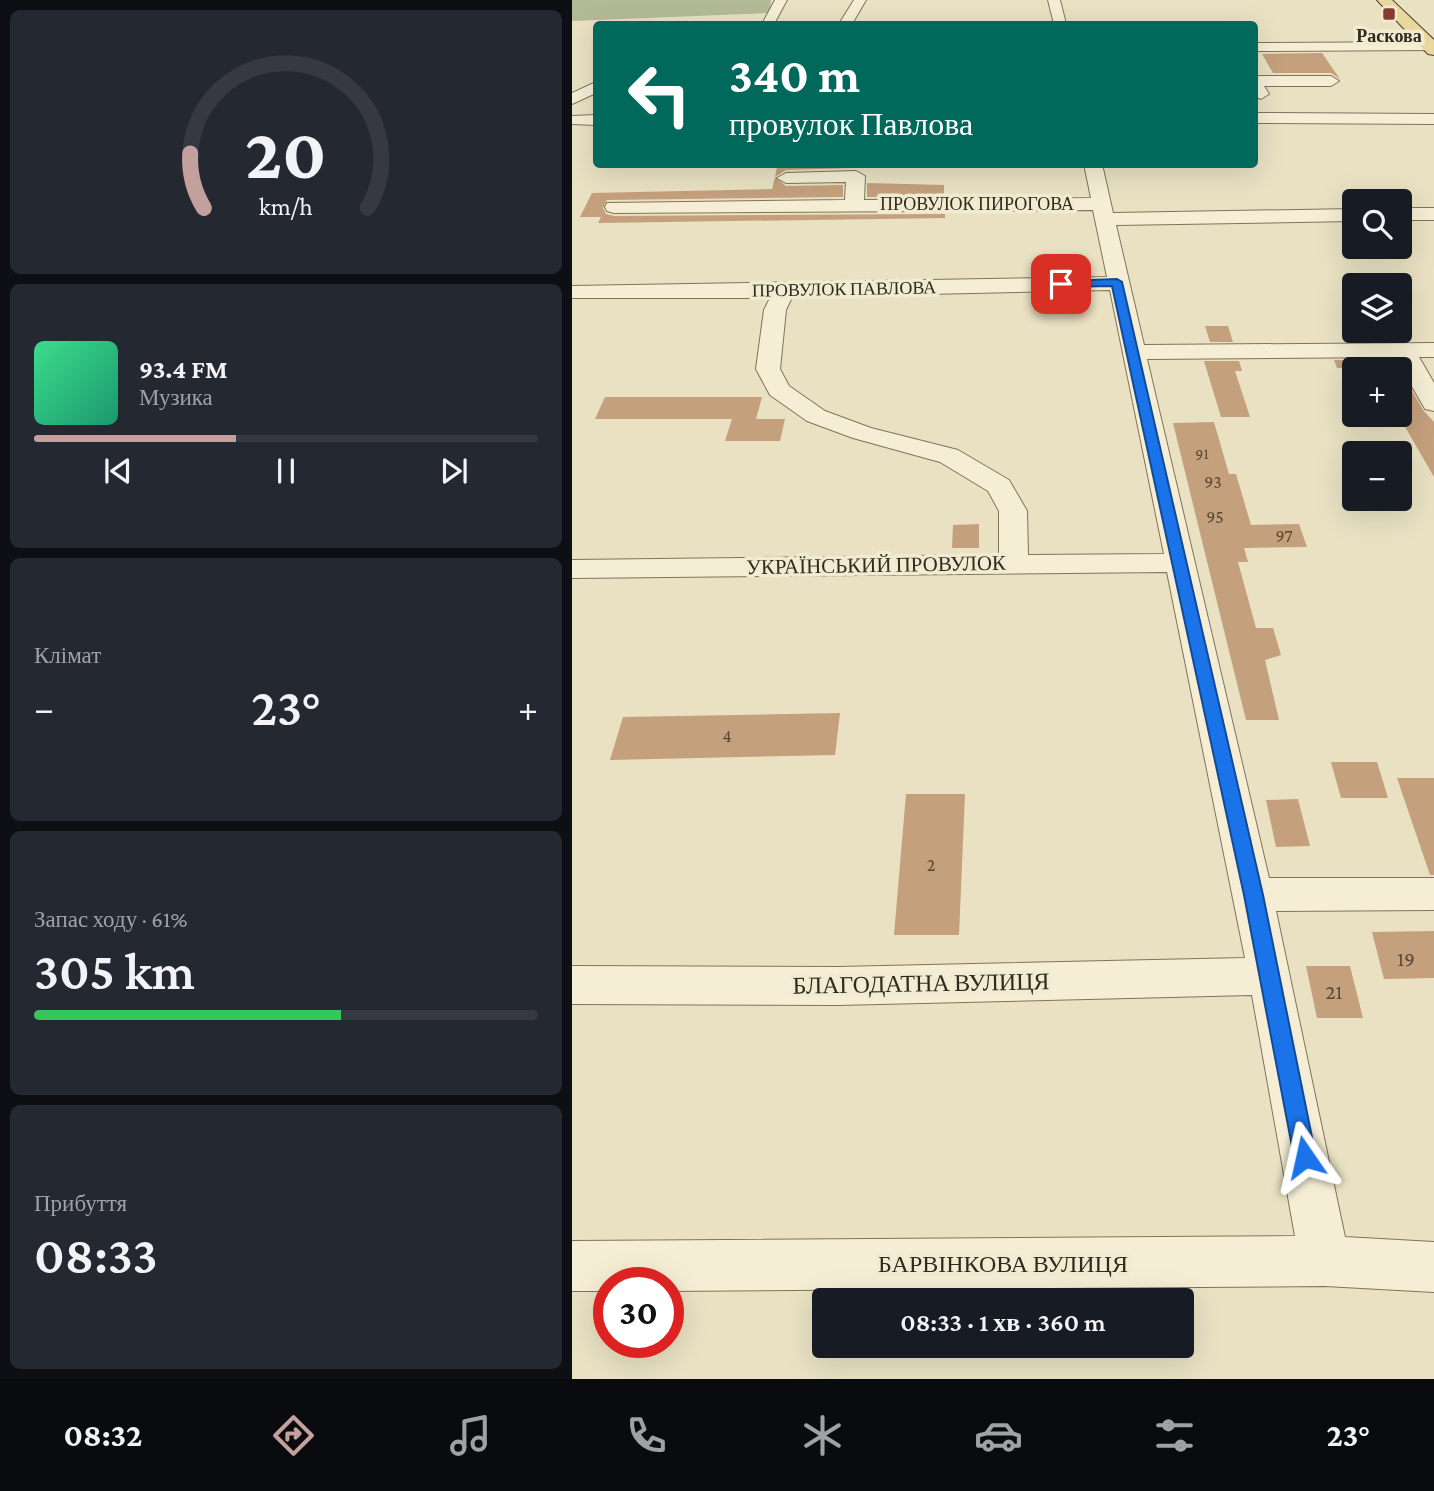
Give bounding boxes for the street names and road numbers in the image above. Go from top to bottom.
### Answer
street label: ПРОВУЛОК ПИРОГОВА [880,194,1074,214]
street label: ПРОВУЛОК ПАВЛОВА [752,277,936,301]
street label: УКРАЇНСЬКИЙ ПРОВУЛОК [746,551,1007,579]
street label: БЛАГОДАТНА ВУЛИЦЯ [792,967,1050,999]
street label: БАРВІНКОВА ВУЛИЦЯ [878,1250,1128,1277]

